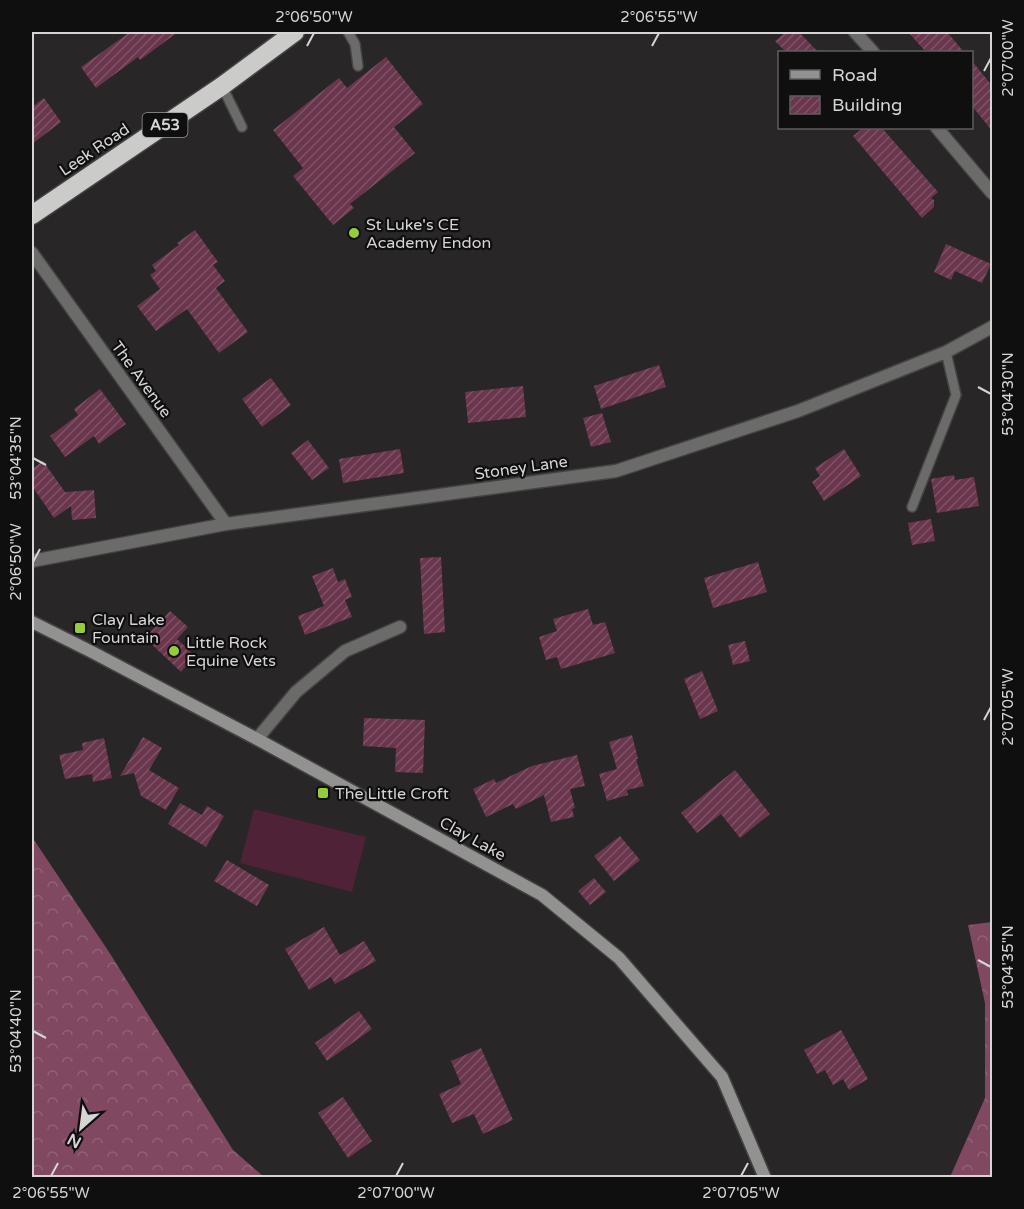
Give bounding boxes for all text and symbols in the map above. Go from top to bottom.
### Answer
text: 2°06'50"W [275,8,353,26]
text: 2°06'55"W [620,8,698,26]
text: 2°07'00"W [999,19,1017,97]
legend [778,51,973,129]
text: Road [832,64,877,86]
text: Building [832,94,902,116]
road number: A53 [142,113,188,137]
street label: Leek Road [56,119,133,181]
place label: St Luke's CE Academy Endon [366,215,491,253]
marker: St Luke's CE Academy Endon [347,226,361,240]
street label: The Avenue [107,337,176,422]
text: 53°04'30"N [999,352,1017,436]
text: 53°04'35"N [7,416,25,500]
street label: Stoney Lane [473,452,569,484]
text: 2°06'50"W [7,523,25,601]
place label: Clay Lake Fountain [92,610,165,648]
marker: Clay Lake Fountain [73,621,87,635]
place label: Little Rock Equine Vets [186,633,276,671]
marker: Little Rock Equine Vets [167,644,181,658]
text: 2°07'05"W [999,668,1017,746]
place label: The Little Croft [335,784,449,804]
marker: The Little Croft [316,786,330,800]
street label: Clay Lake [436,813,509,865]
text: 53°04'35"N [999,925,1017,1009]
text: 53°04'40"N [7,989,25,1073]
north arrow [51,1098,111,1158]
text: N [64,1129,85,1152]
text: 2°06'55"W [12,1184,90,1202]
text: 2°07'00"W [357,1184,435,1202]
text: 2°07'05"W [702,1184,780,1202]

